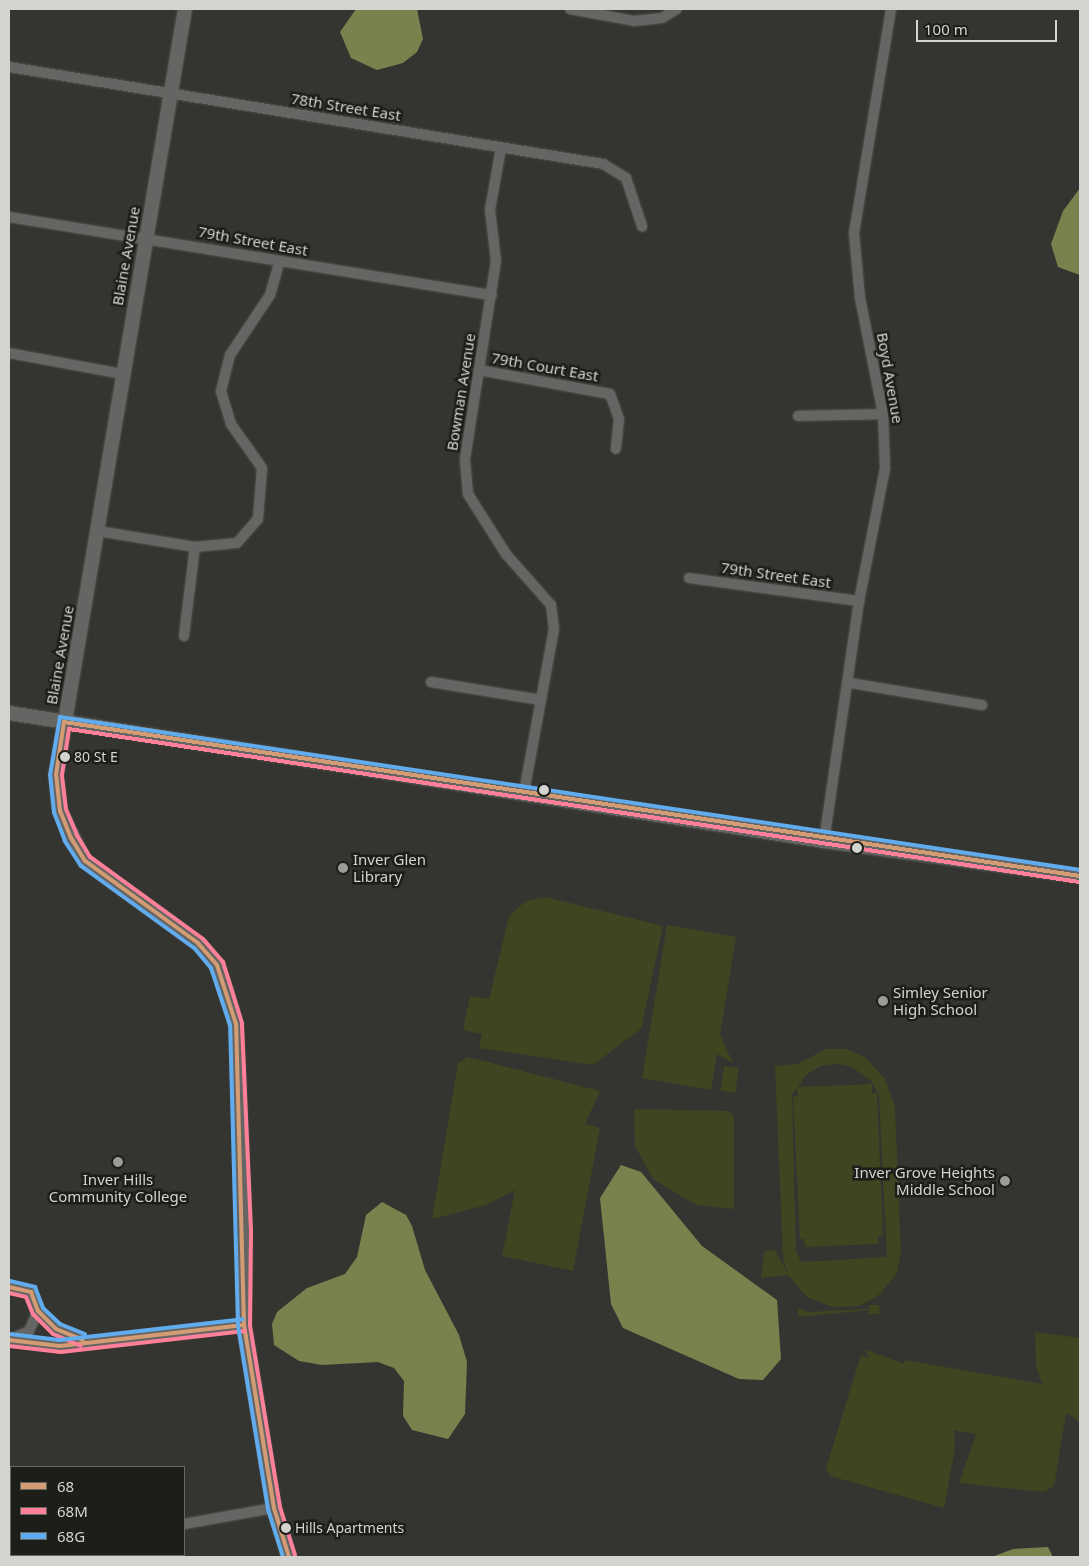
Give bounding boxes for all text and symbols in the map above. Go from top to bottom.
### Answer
scale bar [919,10,1060,42]
text: 100 m [924,19,968,39]
street label: 78th Street East [290,89,402,125]
street label: Blaine Avenue [108,205,144,307]
street label: 79th Street East [197,223,309,259]
street label: Boyd Avenue [873,331,907,425]
street label: Bowman Avenue [443,332,479,452]
street label: 79th Court East [490,349,600,385]
street label: 79th Street East [720,558,832,592]
street label: Blaine Avenue [42,604,78,706]
place label: 80 St E [74,749,118,765]
marker: 80 St E [60,752,70,762]
unlabelled marker [539,785,549,795]
unlabelled marker [852,843,862,853]
place label: Inver Glen Library [353,850,426,885]
marker: Inver Glen Library [337,862,349,874]
place label: Simley Senior High School [893,983,988,1018]
marker: Simley Senior High School [877,995,889,1007]
marker: Inver Hills Community College [112,1156,124,1168]
place label: Inver Grove Heights Middle School [854,1163,995,1198]
place label: Inver Hills Community College [49,1170,187,1205]
marker: Inver Grove Heights Middle School [999,1175,1011,1187]
legend [10,1466,185,1556]
text: 68 [57,1476,74,1496]
text: 68M [57,1501,88,1521]
place label: Hills Apartments [295,1520,404,1536]
marker: Hills Apartments [281,1523,291,1533]
text: 68G [57,1526,85,1546]

